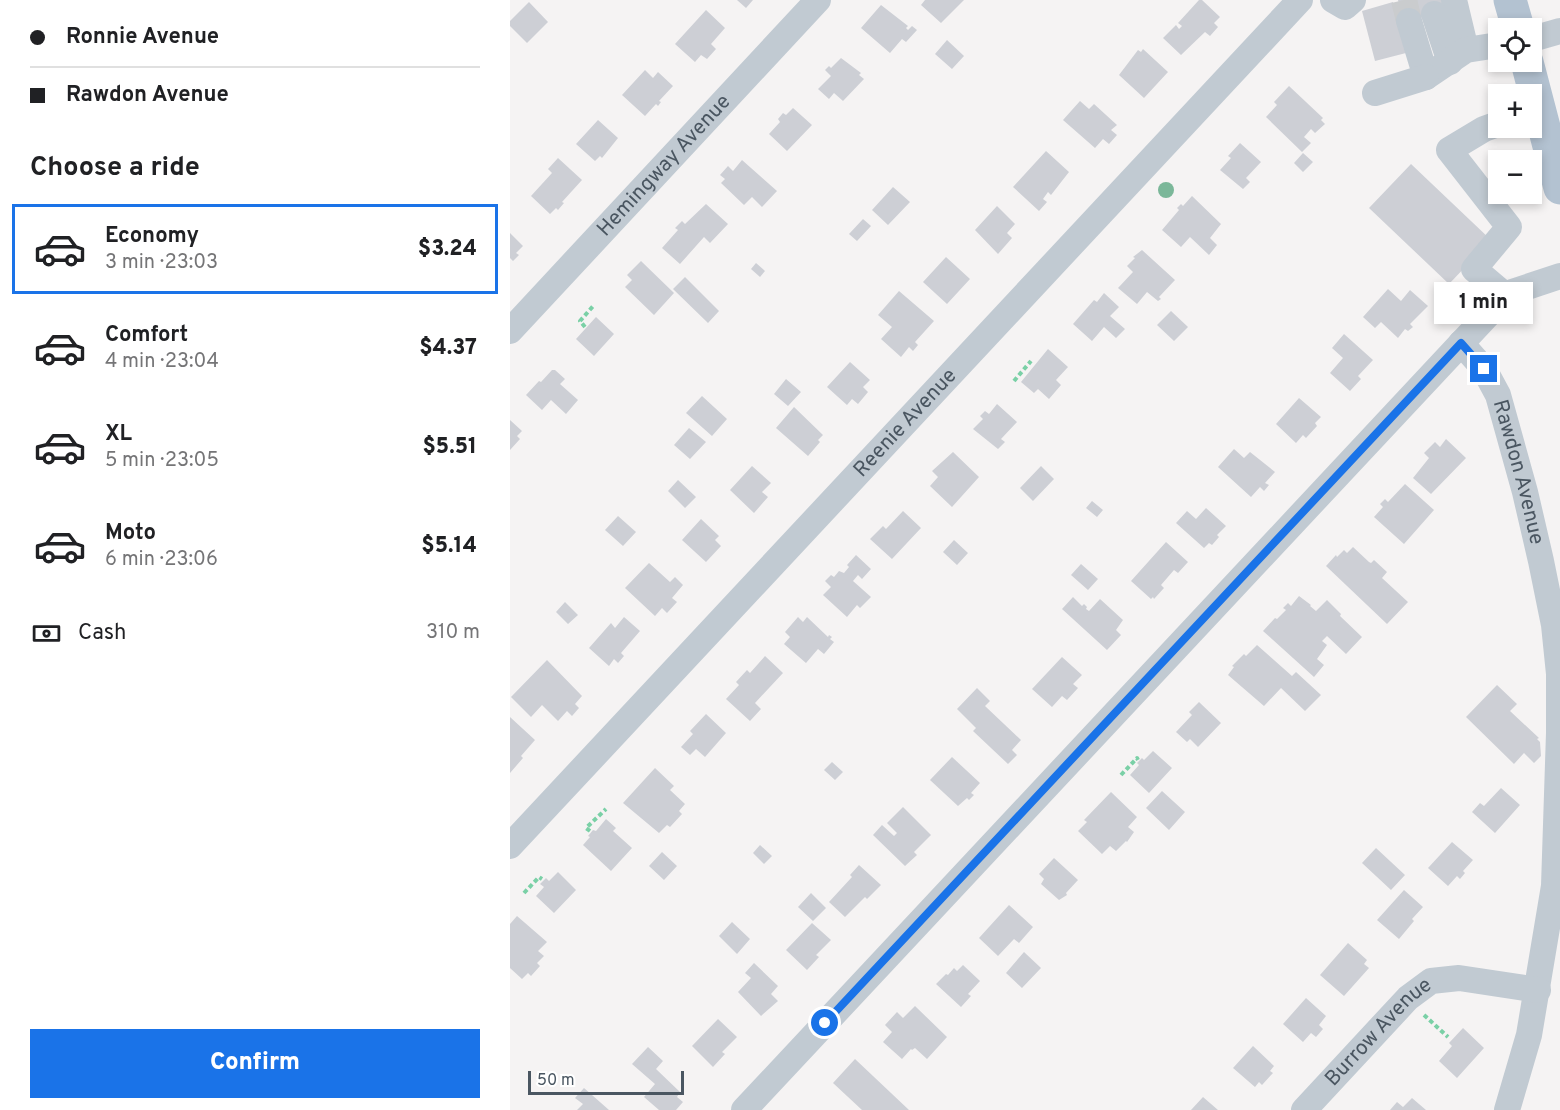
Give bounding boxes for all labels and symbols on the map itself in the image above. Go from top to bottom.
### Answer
street label: Hemingway Avenue [591,89,737,242]
callout: 1 min [1434,282,1534,324]
route end [1470,355,1497,382]
street label: Reenie Avenue [848,363,963,483]
street label: Rawdon Avenue [1486,396,1550,547]
street label: Burrow Avenue [1319,971,1437,1092]
route start [811,1009,838,1036]
scale bar [528,1068,684,1096]

